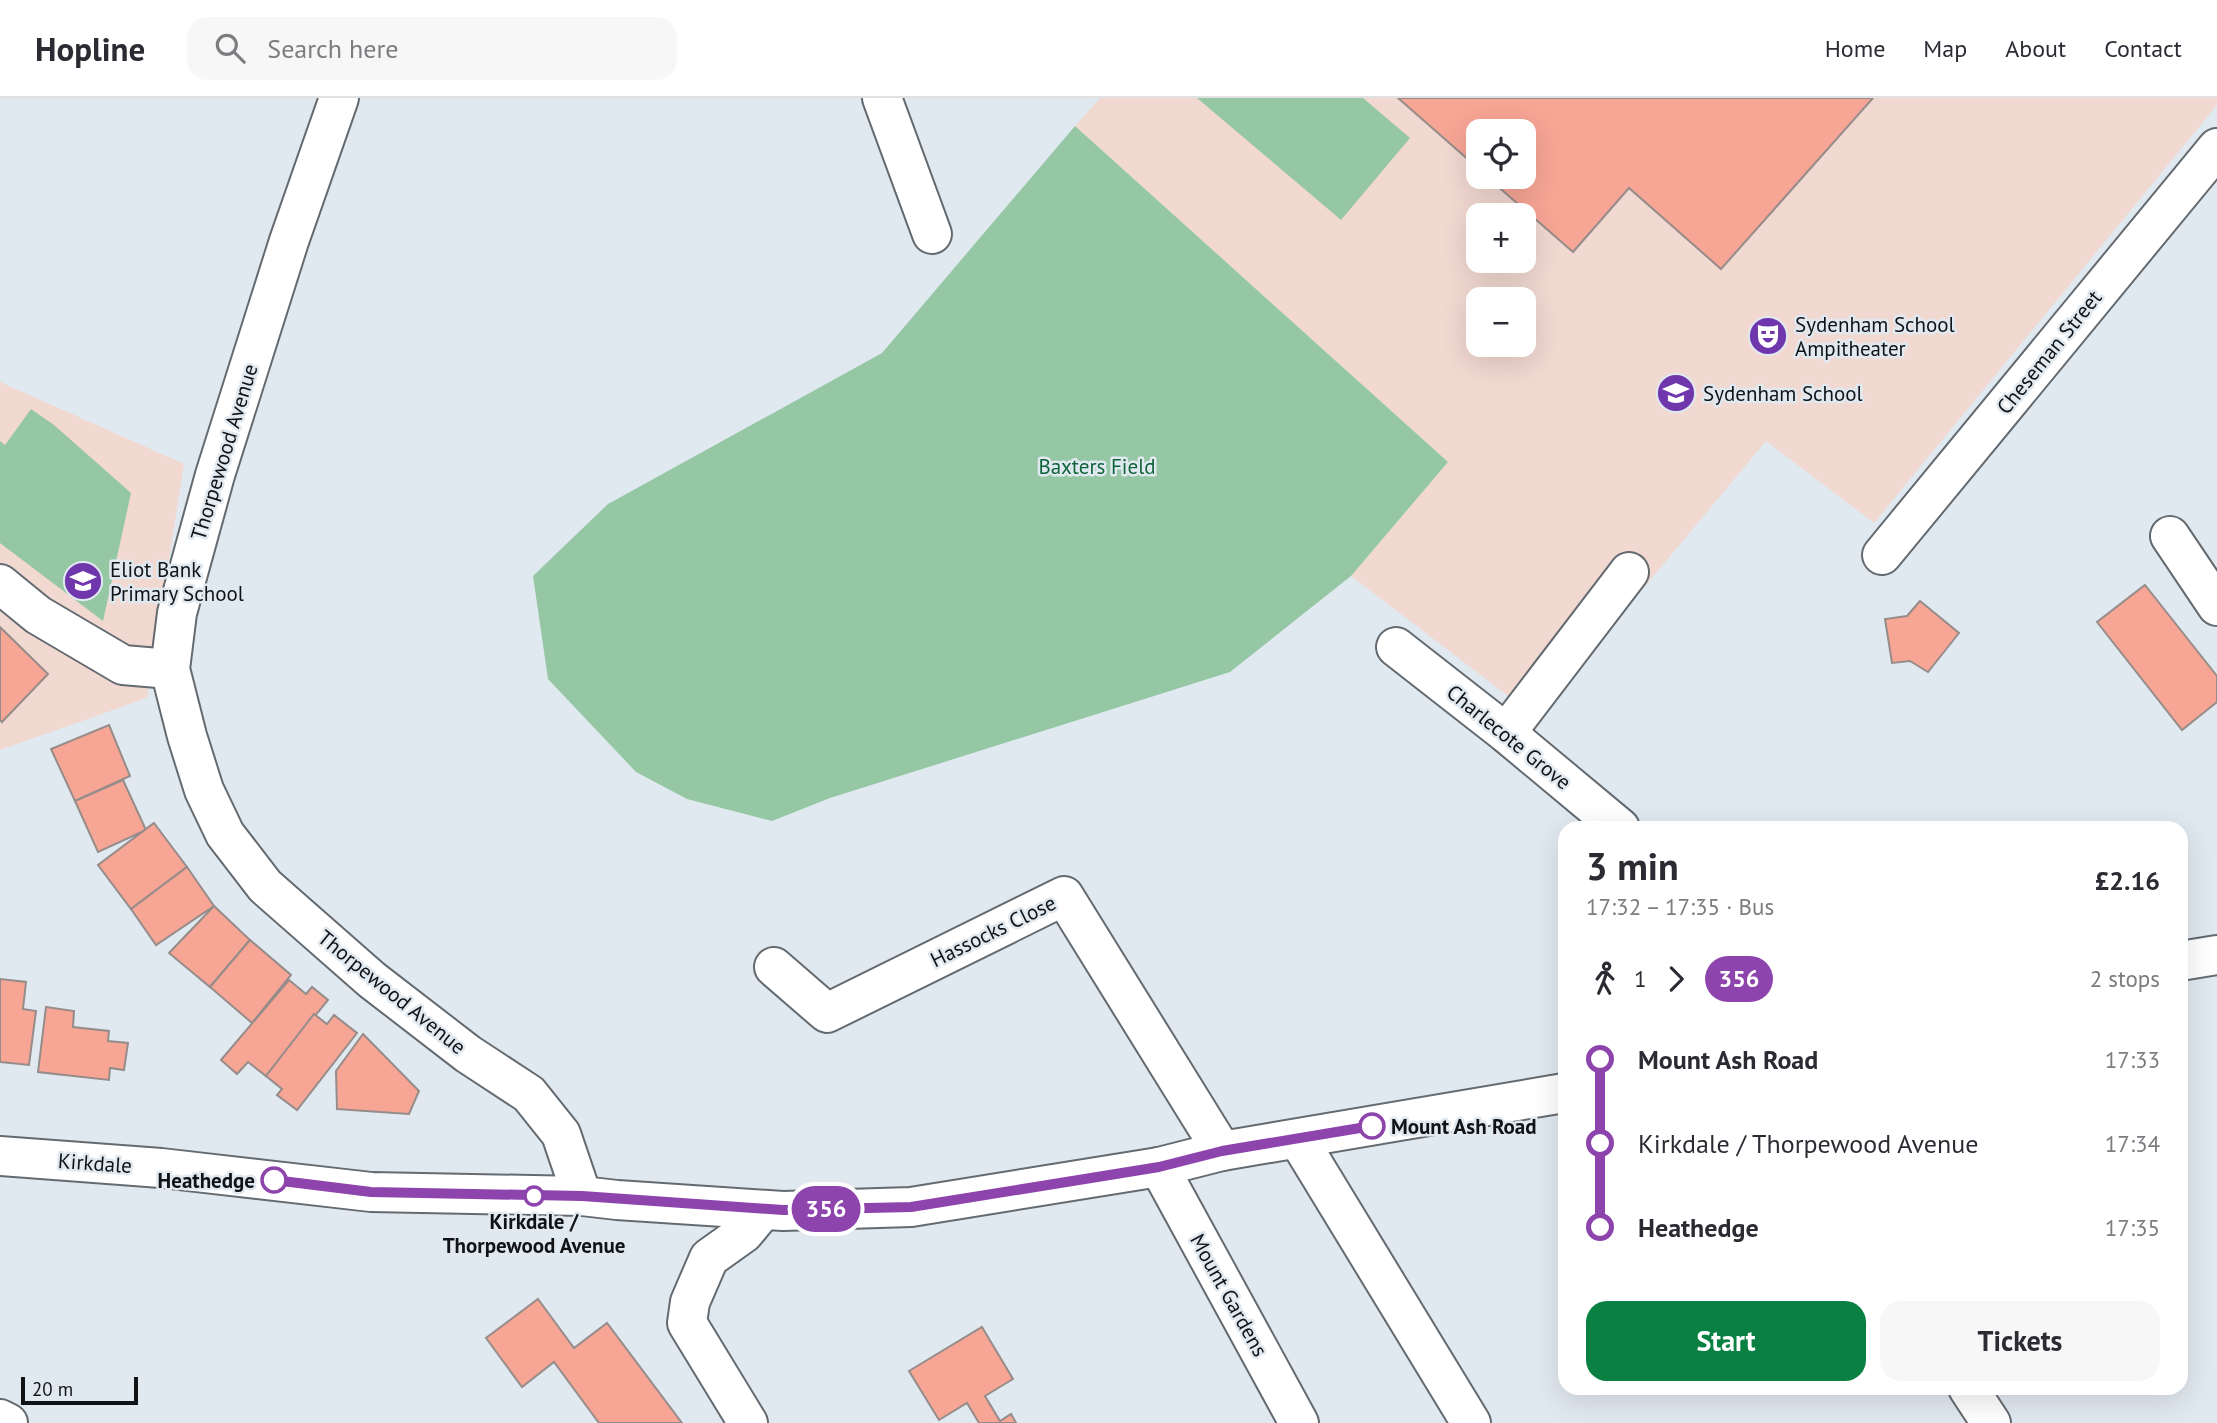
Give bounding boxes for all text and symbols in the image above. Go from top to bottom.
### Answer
search box [187,17,677,80]
text: Hopline [35,27,145,70]
icon: search [211,29,249,67]
text: Search here [267,32,398,65]
text: Home [1825,33,1885,64]
text: Map [1923,33,1967,64]
text: About [2005,33,2066,64]
text: Contact [2104,33,2182,64]
map controls [1466,119,1536,357]
button: locate [1466,119,1536,189]
button: + [1466,203,1536,273]
street label: Cheseman Street [1991,284,2107,420]
button: − [1466,287,1536,357]
place label: Sydenham School Ampitheater [1795,311,1955,362]
theatre icon: Sydenham School Ampitheater [1747,315,1789,357]
street label: Thorpewood Avenue [184,361,264,543]
school or university icon: Sydenham School [1655,372,1697,414]
place label: Sydenham School [1703,380,1863,407]
park label: Baxters Field [1038,453,1156,480]
place label: Eliot Bank Primary School [110,556,244,607]
school or university icon: Eliot Bank Primary School [62,560,104,602]
street label: Charlecote Grove [1441,678,1577,796]
text: 3 min [1586,841,1679,890]
text: £2.16 [2095,864,2160,897]
street label: Hassocks Close [926,889,1060,973]
text: 17:32 – 17:35 · Bus [1586,892,1774,921]
street label: Thorpewood Avenue [312,924,472,1060]
icon: walk [1586,960,1624,998]
icon: forward [1657,960,1695,998]
text: 356 [1719,963,1759,994]
text: 1 [1634,964,1647,993]
text: 2 stops [2090,964,2160,993]
text: Mount Ash Road [1638,1043,1818,1076]
text: 17:33 [2105,1045,2160,1074]
marker: Mount Ash Road [1359,1113,1385,1139]
place label: Mount Ash Road [1391,1113,1537,1140]
text: Kirkdale / Thorpewood Avenue [1638,1127,1979,1160]
text: 17:34 [2105,1129,2160,1158]
street label: Kirkdale [57,1147,133,1179]
place label: Heathedge [158,1167,255,1194]
marker: Heathedge [261,1167,287,1193]
marker: Kirkdale / Thorpewood Avenue [524,1186,544,1206]
line badge: 356 [786,1186,866,1232]
text: 356 [806,1193,846,1224]
place label: Kirkdale / Thorpewood Avenue [443,1208,625,1259]
text: Heathedge [1638,1211,1759,1244]
text: 17:35 [2105,1213,2160,1242]
street label: Mount Gardens [1184,1229,1274,1361]
button: Start [1586,1301,1866,1381]
button: Tickets [1880,1301,2160,1381]
scale bar [21,1374,138,1406]
text: 20 m [32,1377,73,1401]

